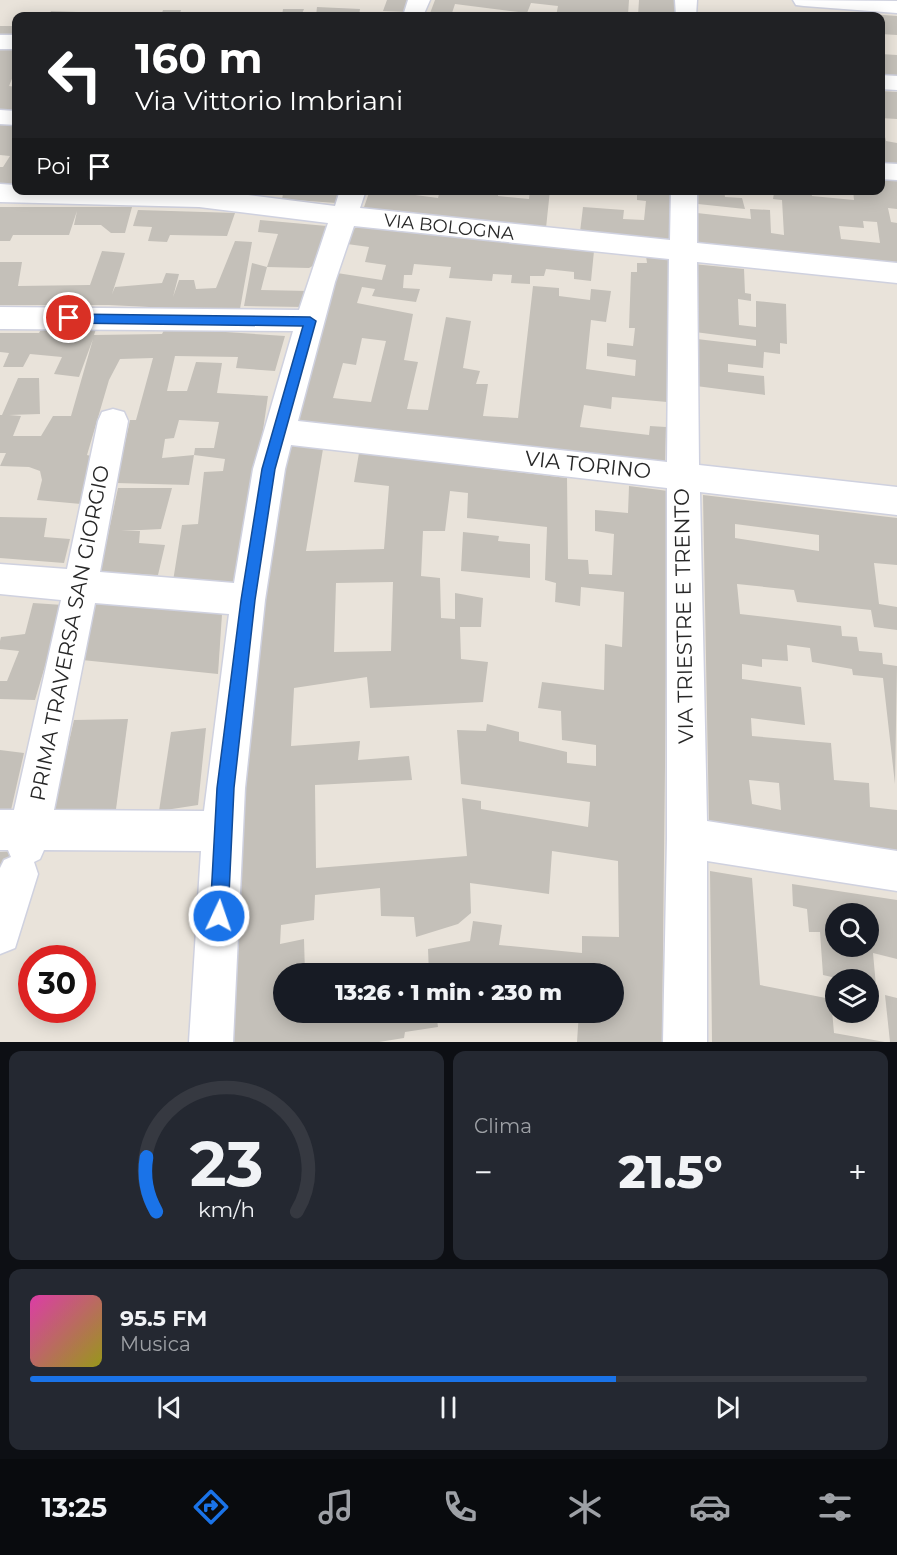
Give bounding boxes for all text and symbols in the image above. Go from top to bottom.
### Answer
text: 160 m [135,32,263,84]
icon: left [36,36,114,114]
text: Via Vittorio Imbriani [135,84,403,117]
icon: arrive [83,150,116,183]
text: Poi [36,153,71,180]
street label: VIA BOLOGNA [383,209,515,245]
pin [43,292,94,343]
icon: arrive [52,301,85,334]
street label: VIA TORINO [524,445,652,484]
street label: PRIMA TRAVERSA SAN GIORGIO [25,463,114,803]
street label: VIA TRIESTRE E TRENTO [669,488,698,744]
position arrow [187,884,251,948]
map controls [825,903,879,1023]
button: search [825,903,879,957]
speed limit sign: 30 [18,945,96,1023]
button: layers [825,969,879,1023]
text: 13:26 · 1 min · 230 m [335,979,562,1006]
text: Clima [474,1114,532,1138]
text: 23 [190,1126,263,1202]
text: 21.5° [619,1144,722,1199]
text: − [474,1152,493,1192]
text: + [848,1152,867,1192]
text: km/h [198,1197,255,1223]
text: 95.5 FM [120,1305,207,1332]
text: Musica [120,1332,191,1356]
icon: previous [153,1391,186,1424]
icon: pause [432,1391,465,1424]
icon: next [711,1391,744,1424]
icon: directions [190,1486,232,1528]
icon: music [315,1486,357,1528]
icon: phone [439,1486,481,1528]
icon: climate [564,1486,606,1528]
icon: car [689,1486,731,1528]
icon: filters [814,1486,856,1528]
text: 13:25 [41,1491,107,1524]

